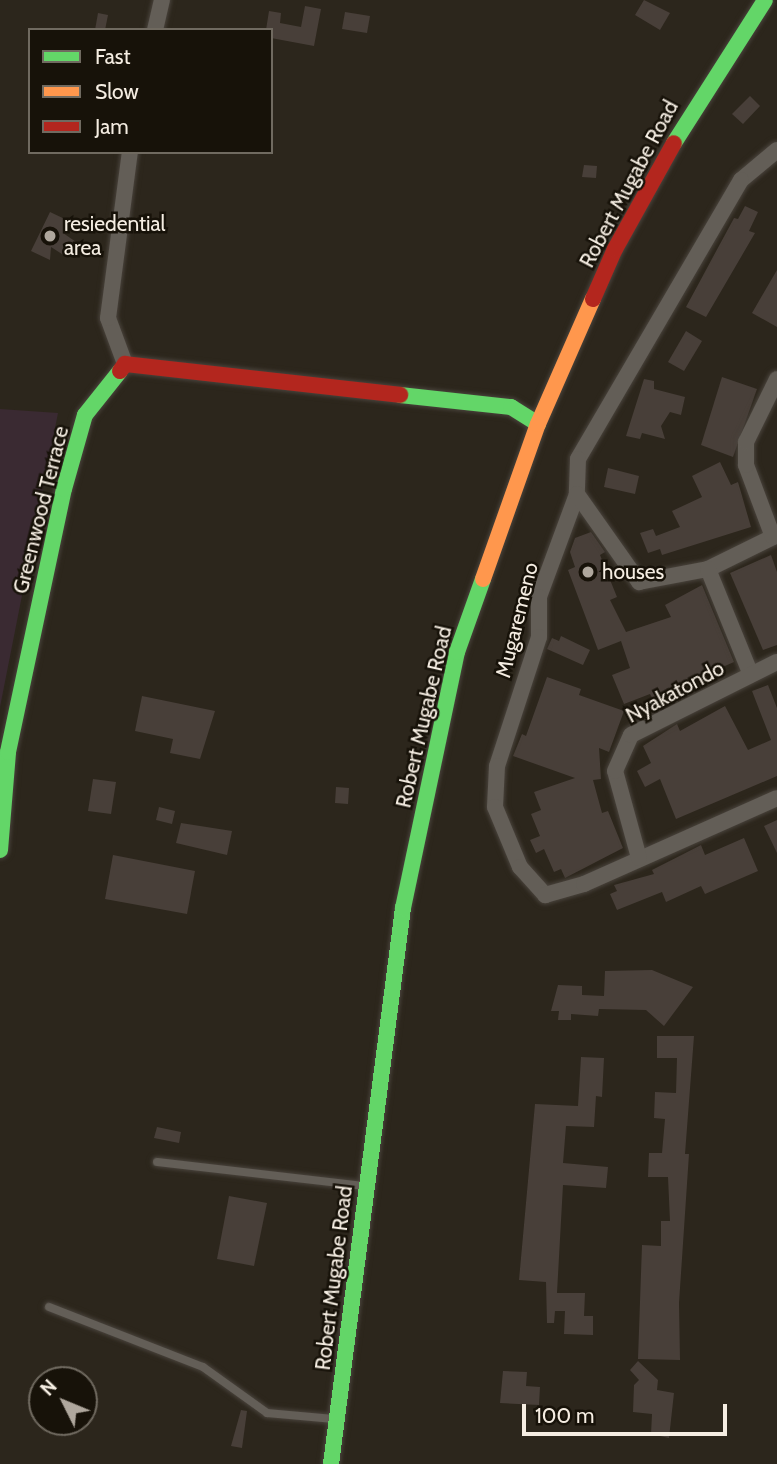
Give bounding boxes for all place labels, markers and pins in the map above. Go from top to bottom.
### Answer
place label: resiedential area [64,211,166,261]
marker: resiedential area [42,228,58,244]
place label: houses [602,559,664,585]
marker: houses [580,564,596,580]

